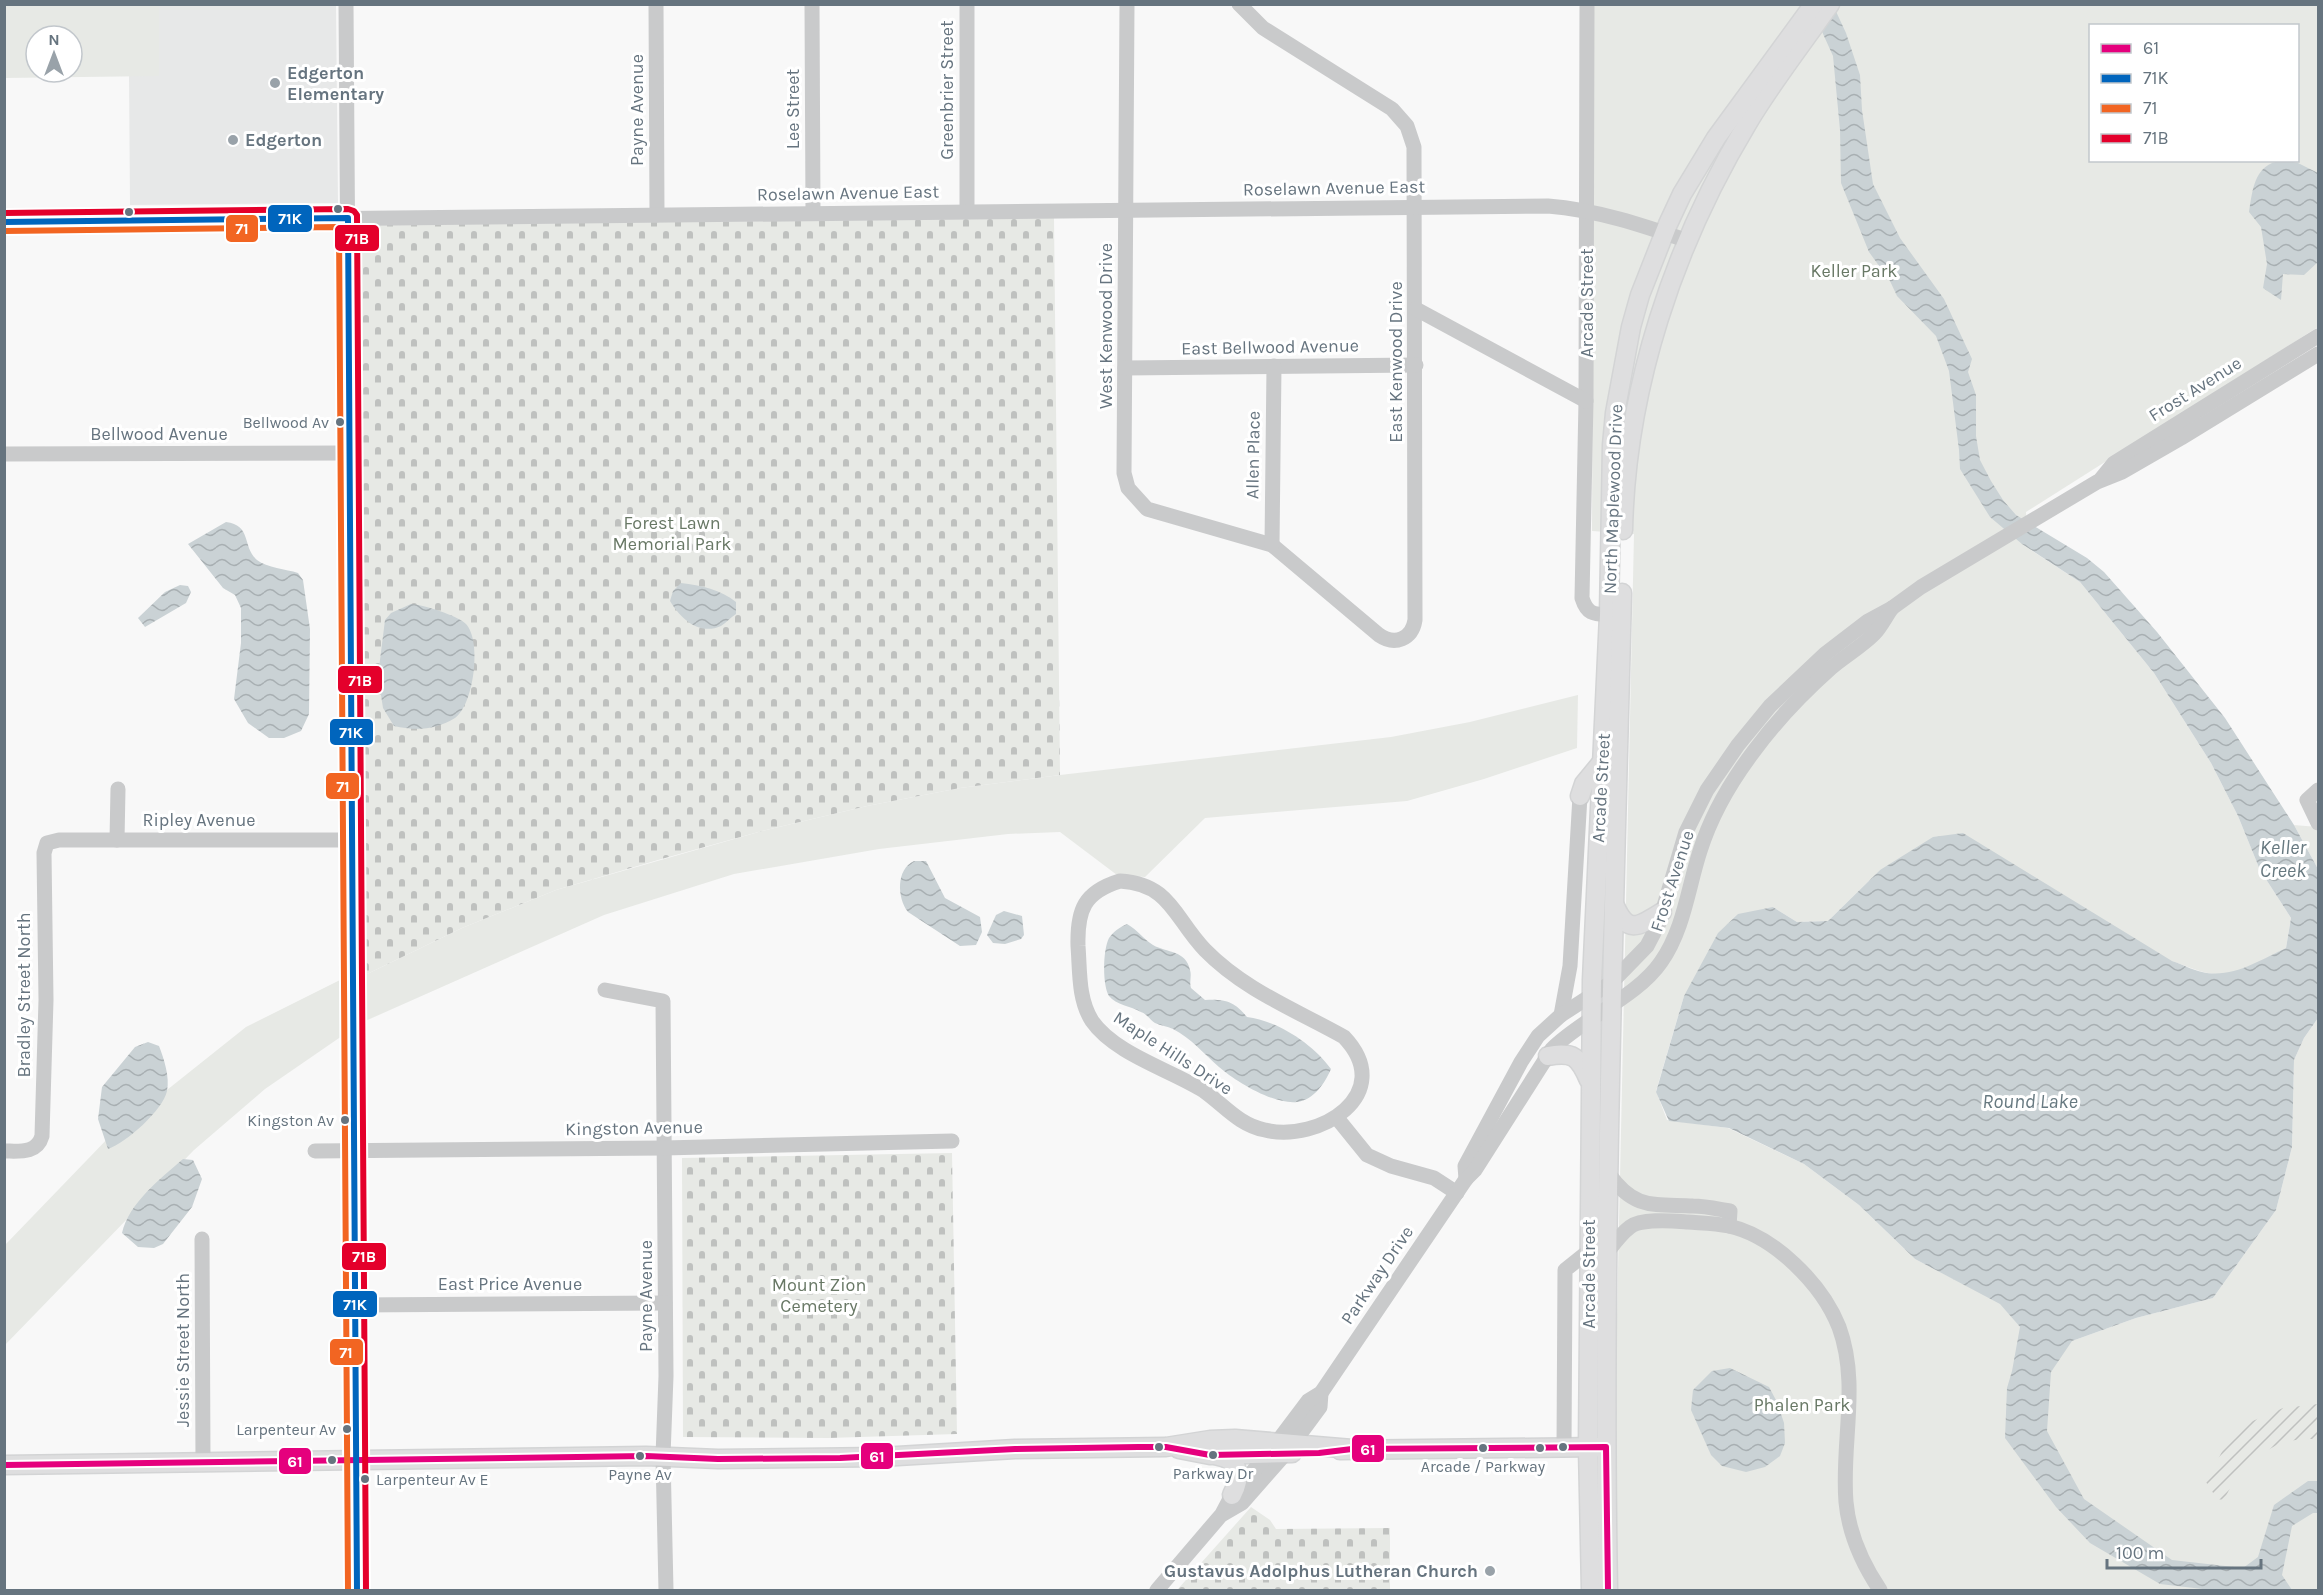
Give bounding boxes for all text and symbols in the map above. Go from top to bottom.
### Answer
street label: Greenbrier Street [936,20,958,160]
north arrow [24,24,84,84]
legend [2089,24,2299,162]
text: N [48,30,60,49]
text: 61 [2143,37,2159,59]
street label: Payne Avenue [626,54,648,166]
place label: Edgerton Elementary [287,62,384,105]
text: 71K [2143,67,2168,89]
street label: Lee Street [782,68,804,149]
marker: Edgerton Elementary [268,76,282,90]
text: 71 [2143,97,2157,119]
text: 71B [2143,127,2169,149]
place label: Edgerton [245,129,322,151]
marker: Edgerton [226,133,240,147]
street label: Roselawn Avenue East [1243,175,1426,201]
street label: Roselawn Avenue East [757,180,940,206]
unlabelled marker [332,203,344,215]
line badge: 71K [267,204,313,233]
unlabelled marker [123,206,135,218]
text: 71K [278,209,303,228]
line badge: 71 [225,214,259,243]
text: 71 [235,219,249,238]
line badge: 71B [334,224,380,252]
text: 71B [345,229,369,248]
street label: West Kenwood Drive [1095,243,1117,409]
street label: Arcade Street [1576,248,1598,358]
park label: Keller Park [1811,260,1897,282]
street label: East Kenwood Drive [1385,281,1407,443]
street label: East Bellwood Avenue [1181,334,1359,360]
street label: Frost Avenue [2144,352,2246,426]
street label: North Maplewood Drive [1599,404,1627,594]
street label: Allen Place [1241,411,1265,499]
place label: Bellwood Av [243,413,329,432]
marker: Bellwood Av [334,416,346,428]
street label: Bellwood Avenue [90,423,228,445]
park label: Forest Lawn Memorial Park [613,512,731,555]
line badge: 71B [337,665,383,694]
text: 71B [348,671,372,690]
line badge: 71K [329,718,374,746]
text: 71K [339,723,364,742]
street label: Arcade Street [1587,732,1615,843]
line badge: 71 [325,772,360,800]
text: 71 [336,777,350,796]
street label: Ripley Avenue [142,809,256,831]
street label: Frost Avenue [1645,827,1699,935]
water label: Keller Creek [2260,836,2307,882]
street label: Bradley Street North [13,912,35,1078]
street label: Maple Hills Drive [1109,1006,1237,1100]
water label: Round Lake [1982,1090,2078,1113]
place label: Kingston Av [247,1111,334,1130]
marker: Kingston Av [339,1114,351,1126]
street label: Kingston Avenue [565,1116,703,1140]
street label: Arcade Street [1578,1219,1600,1329]
street label: Parkway Drive [1336,1222,1418,1328]
street label: Payne Avenue [635,1240,657,1352]
line badge: 71B [341,1242,387,1271]
text: 71B [352,1247,376,1266]
street label: Jessie Street North [172,1273,194,1427]
street label: East Price Avenue [438,1273,582,1295]
park label: Mount Zion Cemetery [772,1274,866,1317]
line badge: 71K [332,1290,378,1318]
text: 71K [343,1295,368,1314]
line badge: 71 [329,1338,364,1366]
text: 71 [339,1343,353,1362]
park label: Phalen Park [1754,1394,1850,1416]
place label: Larpenteur Av [236,1420,336,1439]
marker: Larpenteur Av [341,1423,353,1435]
line badge: 61 [1351,1434,1385,1463]
text: 61 [1360,1440,1376,1459]
unlabelled marker [1153,1441,1165,1453]
unlabelled marker [1557,1441,1569,1453]
line badge: 61 [860,1442,894,1470]
marker: Arcade / Parkway [1477,1442,1489,1454]
unlabelled marker [1534,1442,1546,1454]
line badge: 61 [278,1447,312,1475]
text: 61 [869,1447,885,1466]
marker: Parkway Dr [1207,1449,1219,1461]
marker: Payne Av [634,1450,646,1462]
text: 61 [287,1452,303,1471]
unlabelled marker [326,1454,338,1466]
place label: Arcade / Parkway [1421,1457,1546,1476]
place label: Parkway Dr [1173,1464,1253,1483]
place label: Payne Av [608,1465,672,1484]
place label: Larpenteur Av E [376,1470,488,1489]
marker: Larpenteur Av E [359,1473,371,1485]
scale bar [2107,1532,2262,1570]
text: 100 m [2116,1542,2164,1564]
place label: Gustavus Adolphus Lutheran Church [1164,1560,1478,1582]
marker: Gustavus Adolphus Lutheran Church [1483,1564,1497,1578]

